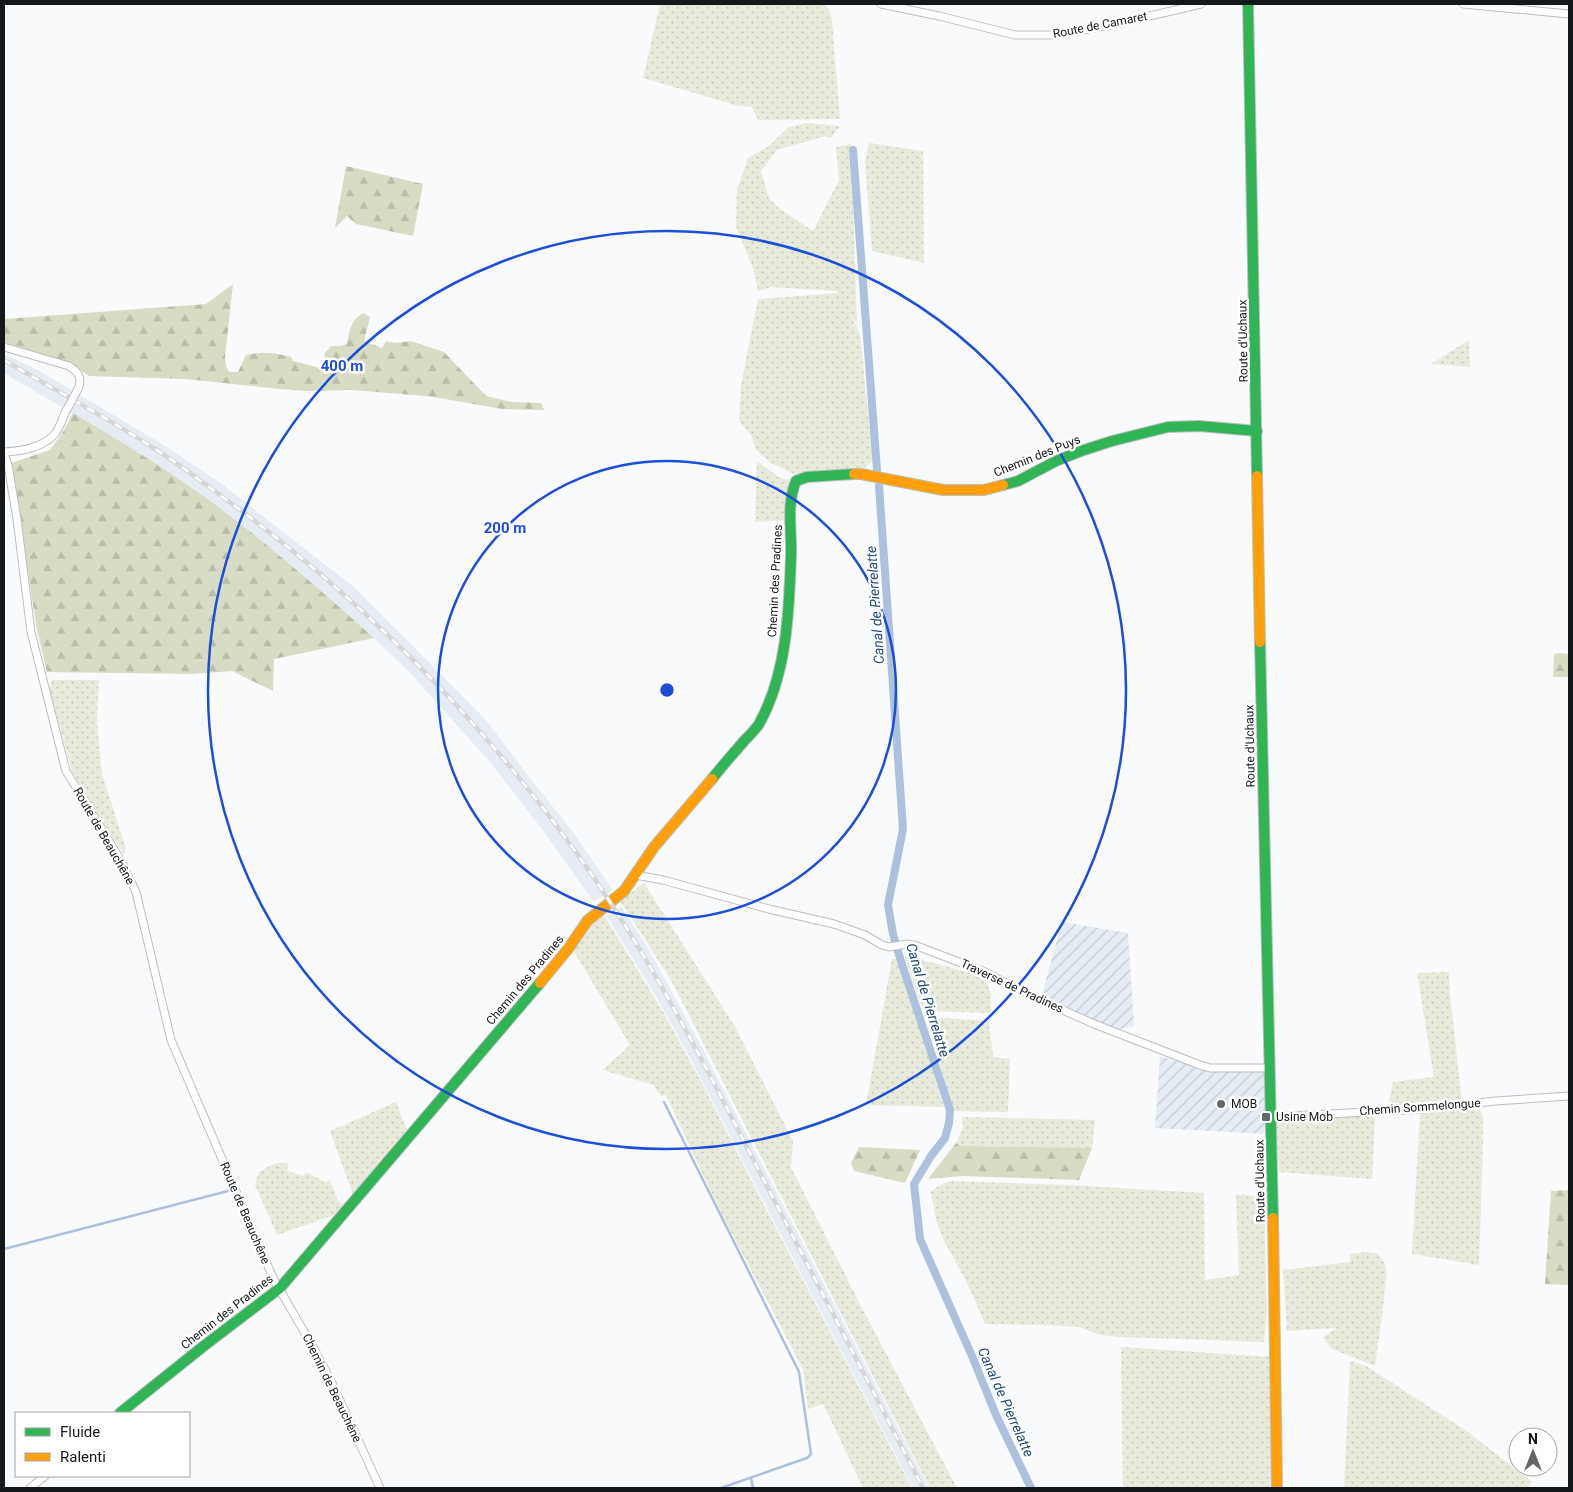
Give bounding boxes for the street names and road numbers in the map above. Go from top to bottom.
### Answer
street label: Route de Camaret [1052,9,1148,41]
street label: Route d'Uchaux [1235,299,1251,382]
street label: Chemin des Puys [992,432,1082,480]
street label: Chemin des Pradines [765,524,785,638]
street label: Route d'Uchaux [1242,704,1258,787]
street label: Route de Beauchêne [71,785,137,887]
street label: Chemin des Pradines [483,932,567,1028]
street label: Traverse de Pradines [958,956,1066,1016]
street label: Chemin Sommelongue [1359,1096,1481,1118]
street label: Route d'Uchaux [1252,1139,1268,1222]
street label: Route de Beauchêne [217,1160,273,1266]
street label: Chemin des Pradines [178,1272,276,1352]
street label: Chemin de Beauchêne [300,1331,364,1445]

